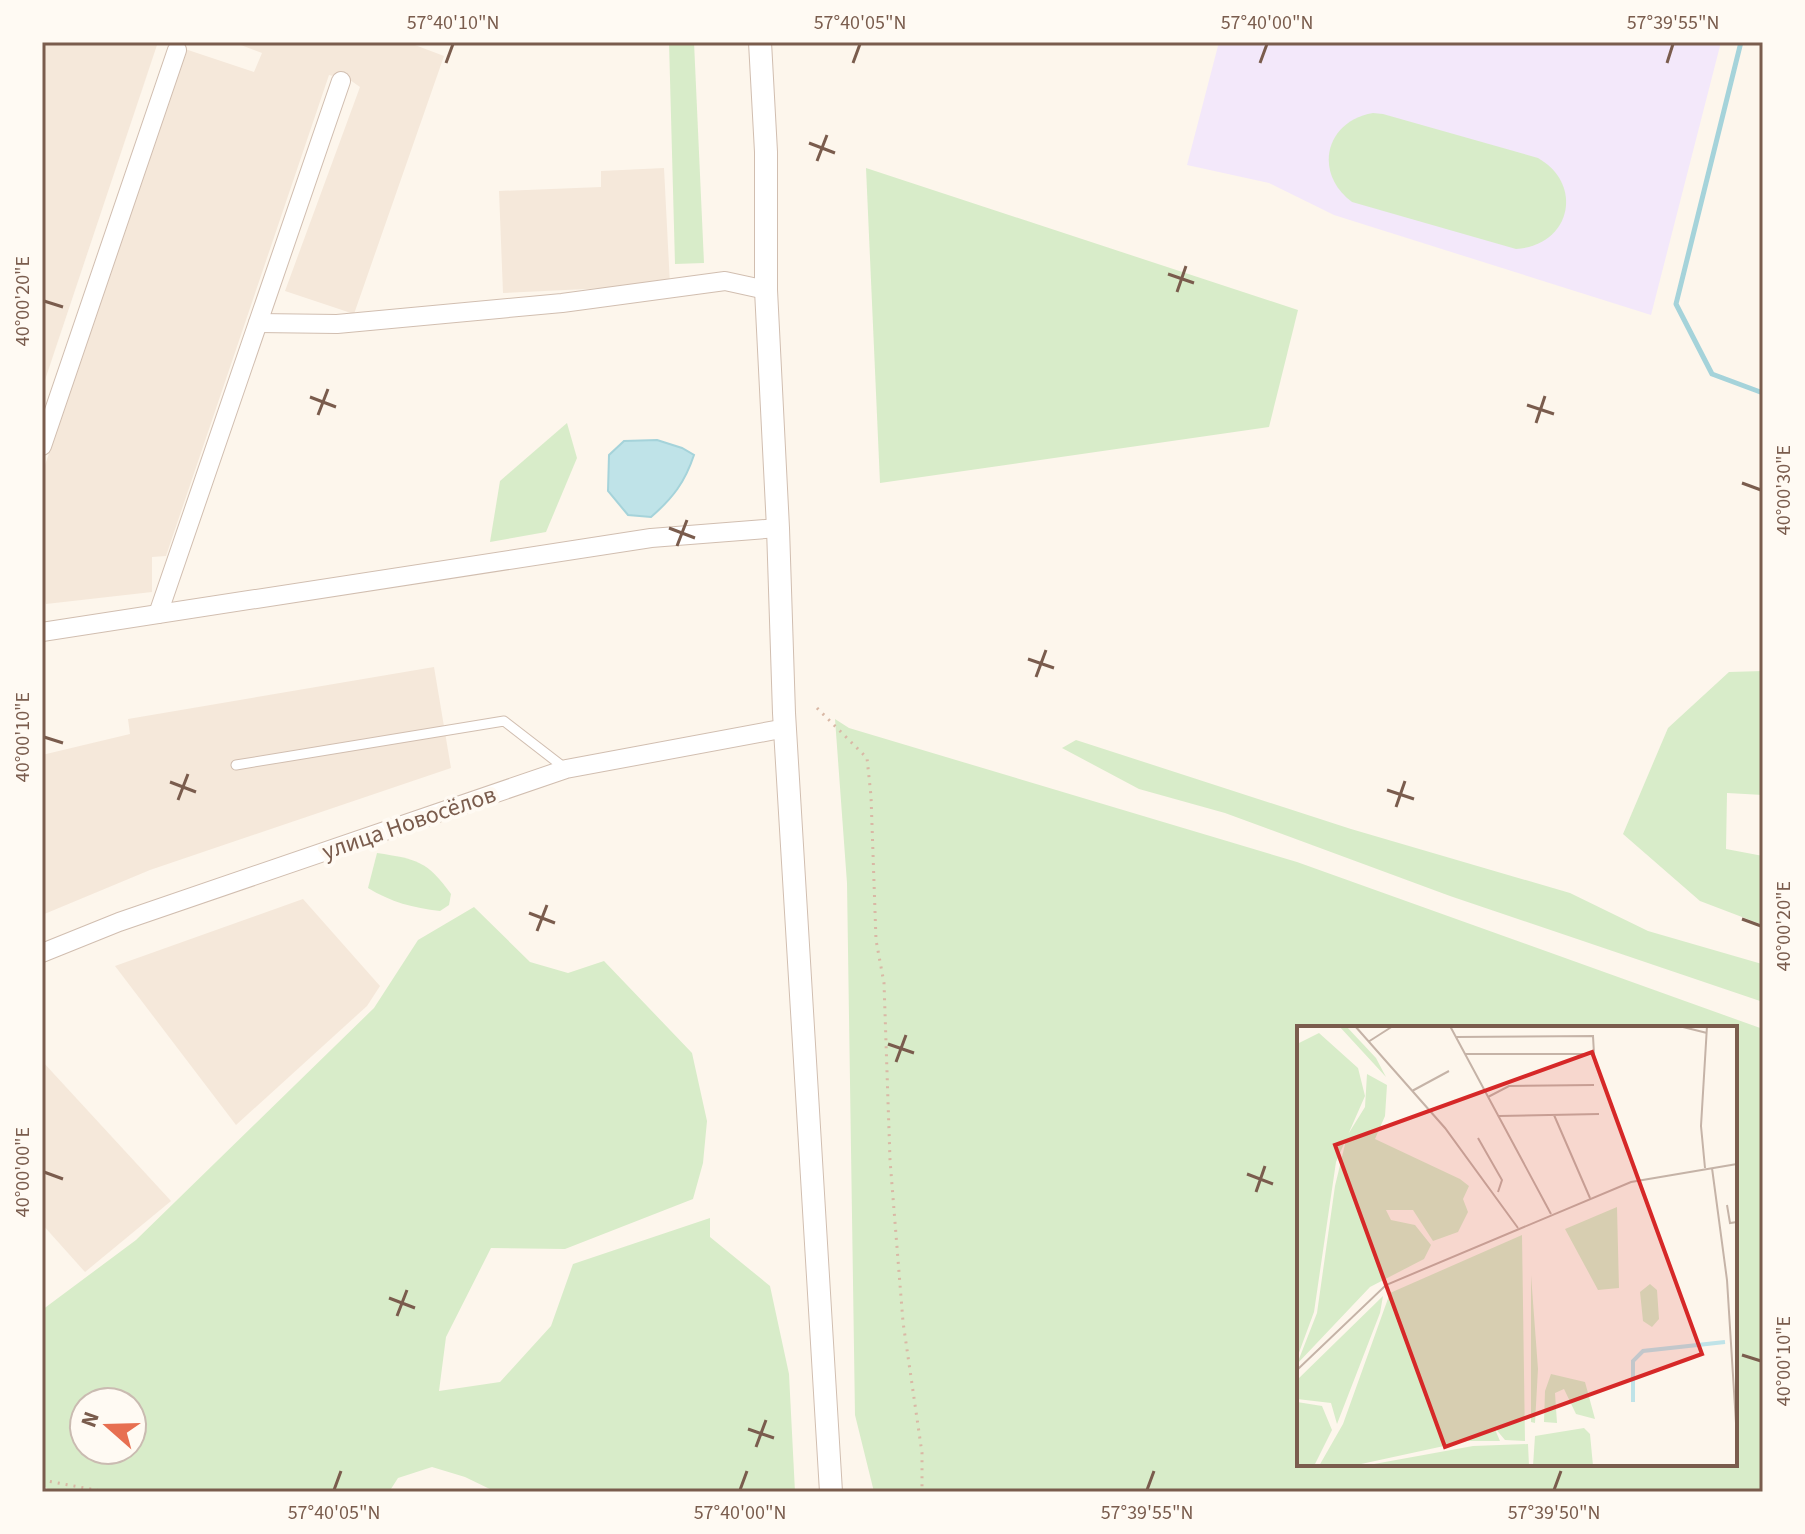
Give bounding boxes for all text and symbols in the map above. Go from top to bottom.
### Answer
text: 57°40'10"N [407,9,499,37]
text: 57°40'05"N [814,9,906,37]
text: 57°40'00"N [1221,9,1313,37]
text: 57°39'55"N [1627,9,1719,37]
text: 40°00'20"E [9,256,37,346]
text: 40°00'30"E [1770,445,1798,535]
text: 40°00'10"E [9,692,37,782]
street label: улица Новосёлов [317,777,501,869]
text: 40°00'20"E [1770,881,1798,971]
inset map [1297,1026,1737,1466]
text: 40°00'00"E [9,1127,37,1217]
text: 40°00'10"E [1770,1316,1798,1406]
north arrow [68,1386,148,1466]
text: N [73,1407,108,1432]
text: 57°40'05"N [288,1499,380,1527]
text: 57°40'00"N [694,1499,786,1527]
text: 57°39'55"N [1101,1499,1193,1527]
text: 57°39'50"N [1508,1499,1600,1527]

